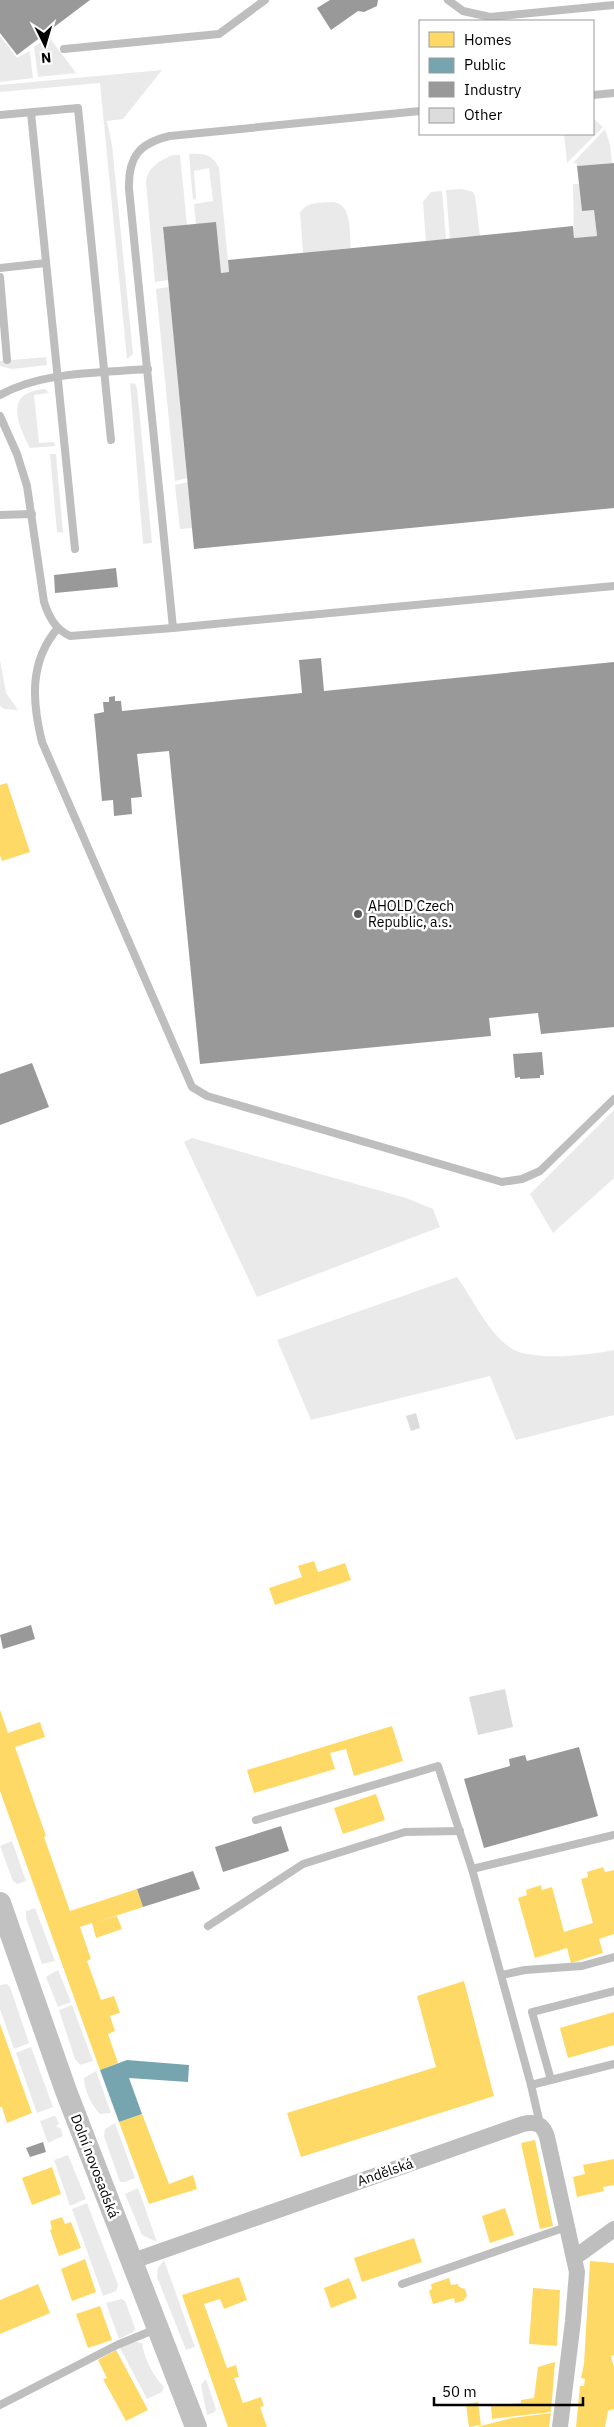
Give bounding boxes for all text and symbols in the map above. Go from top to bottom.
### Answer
north arrow [20,20,70,70]
legend [419,20,594,135]
text: Homes [464,30,512,49]
text: N [40,49,52,67]
text: Public [464,55,506,74]
text: Industry [464,80,522,99]
text: Other [464,105,503,124]
place label: AHOLD Czech Republic, a.s. [368,897,454,931]
marker: AHOLD Czech Republic, a.s. [352,908,364,920]
street label: Dolní novosadská [67,2111,123,2221]
street label: Andělská [355,2154,416,2190]
scale bar [434,2374,583,2406]
text: 50 m [442,2382,477,2401]

